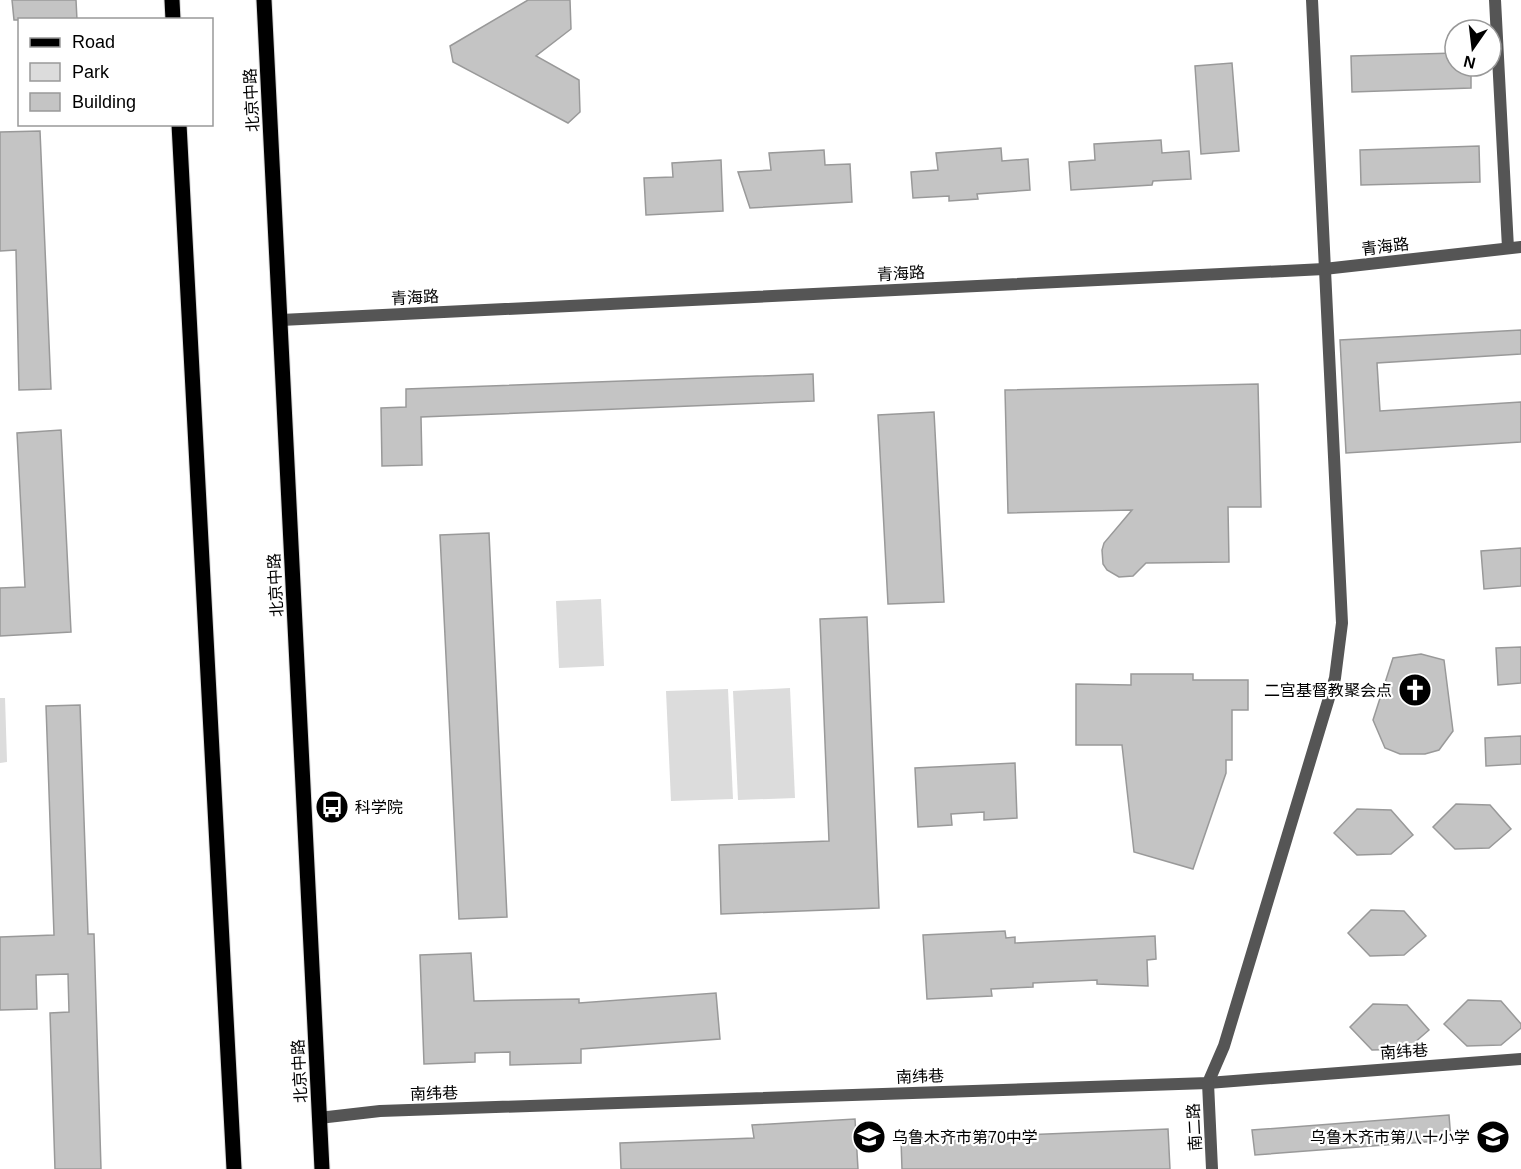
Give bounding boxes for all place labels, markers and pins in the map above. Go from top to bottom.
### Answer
church icon: 二宫基督教聚会点 [1397,672,1433,708]
place label: 二宫基督教聚会点 [1264,682,1392,699]
bus stop icon: 科学院 [314,789,350,825]
place label: 科学院 [355,799,403,816]
school or university icon: 乌鲁木齐市第70中学 [851,1119,887,1155]
school or university icon: 乌鲁木齐市第八十小学 [1475,1119,1511,1155]
place label: 乌鲁木齐市第70中学 [892,1128,1038,1146]
place label: 乌鲁木齐市第八十小学 [1310,1128,1470,1146]

